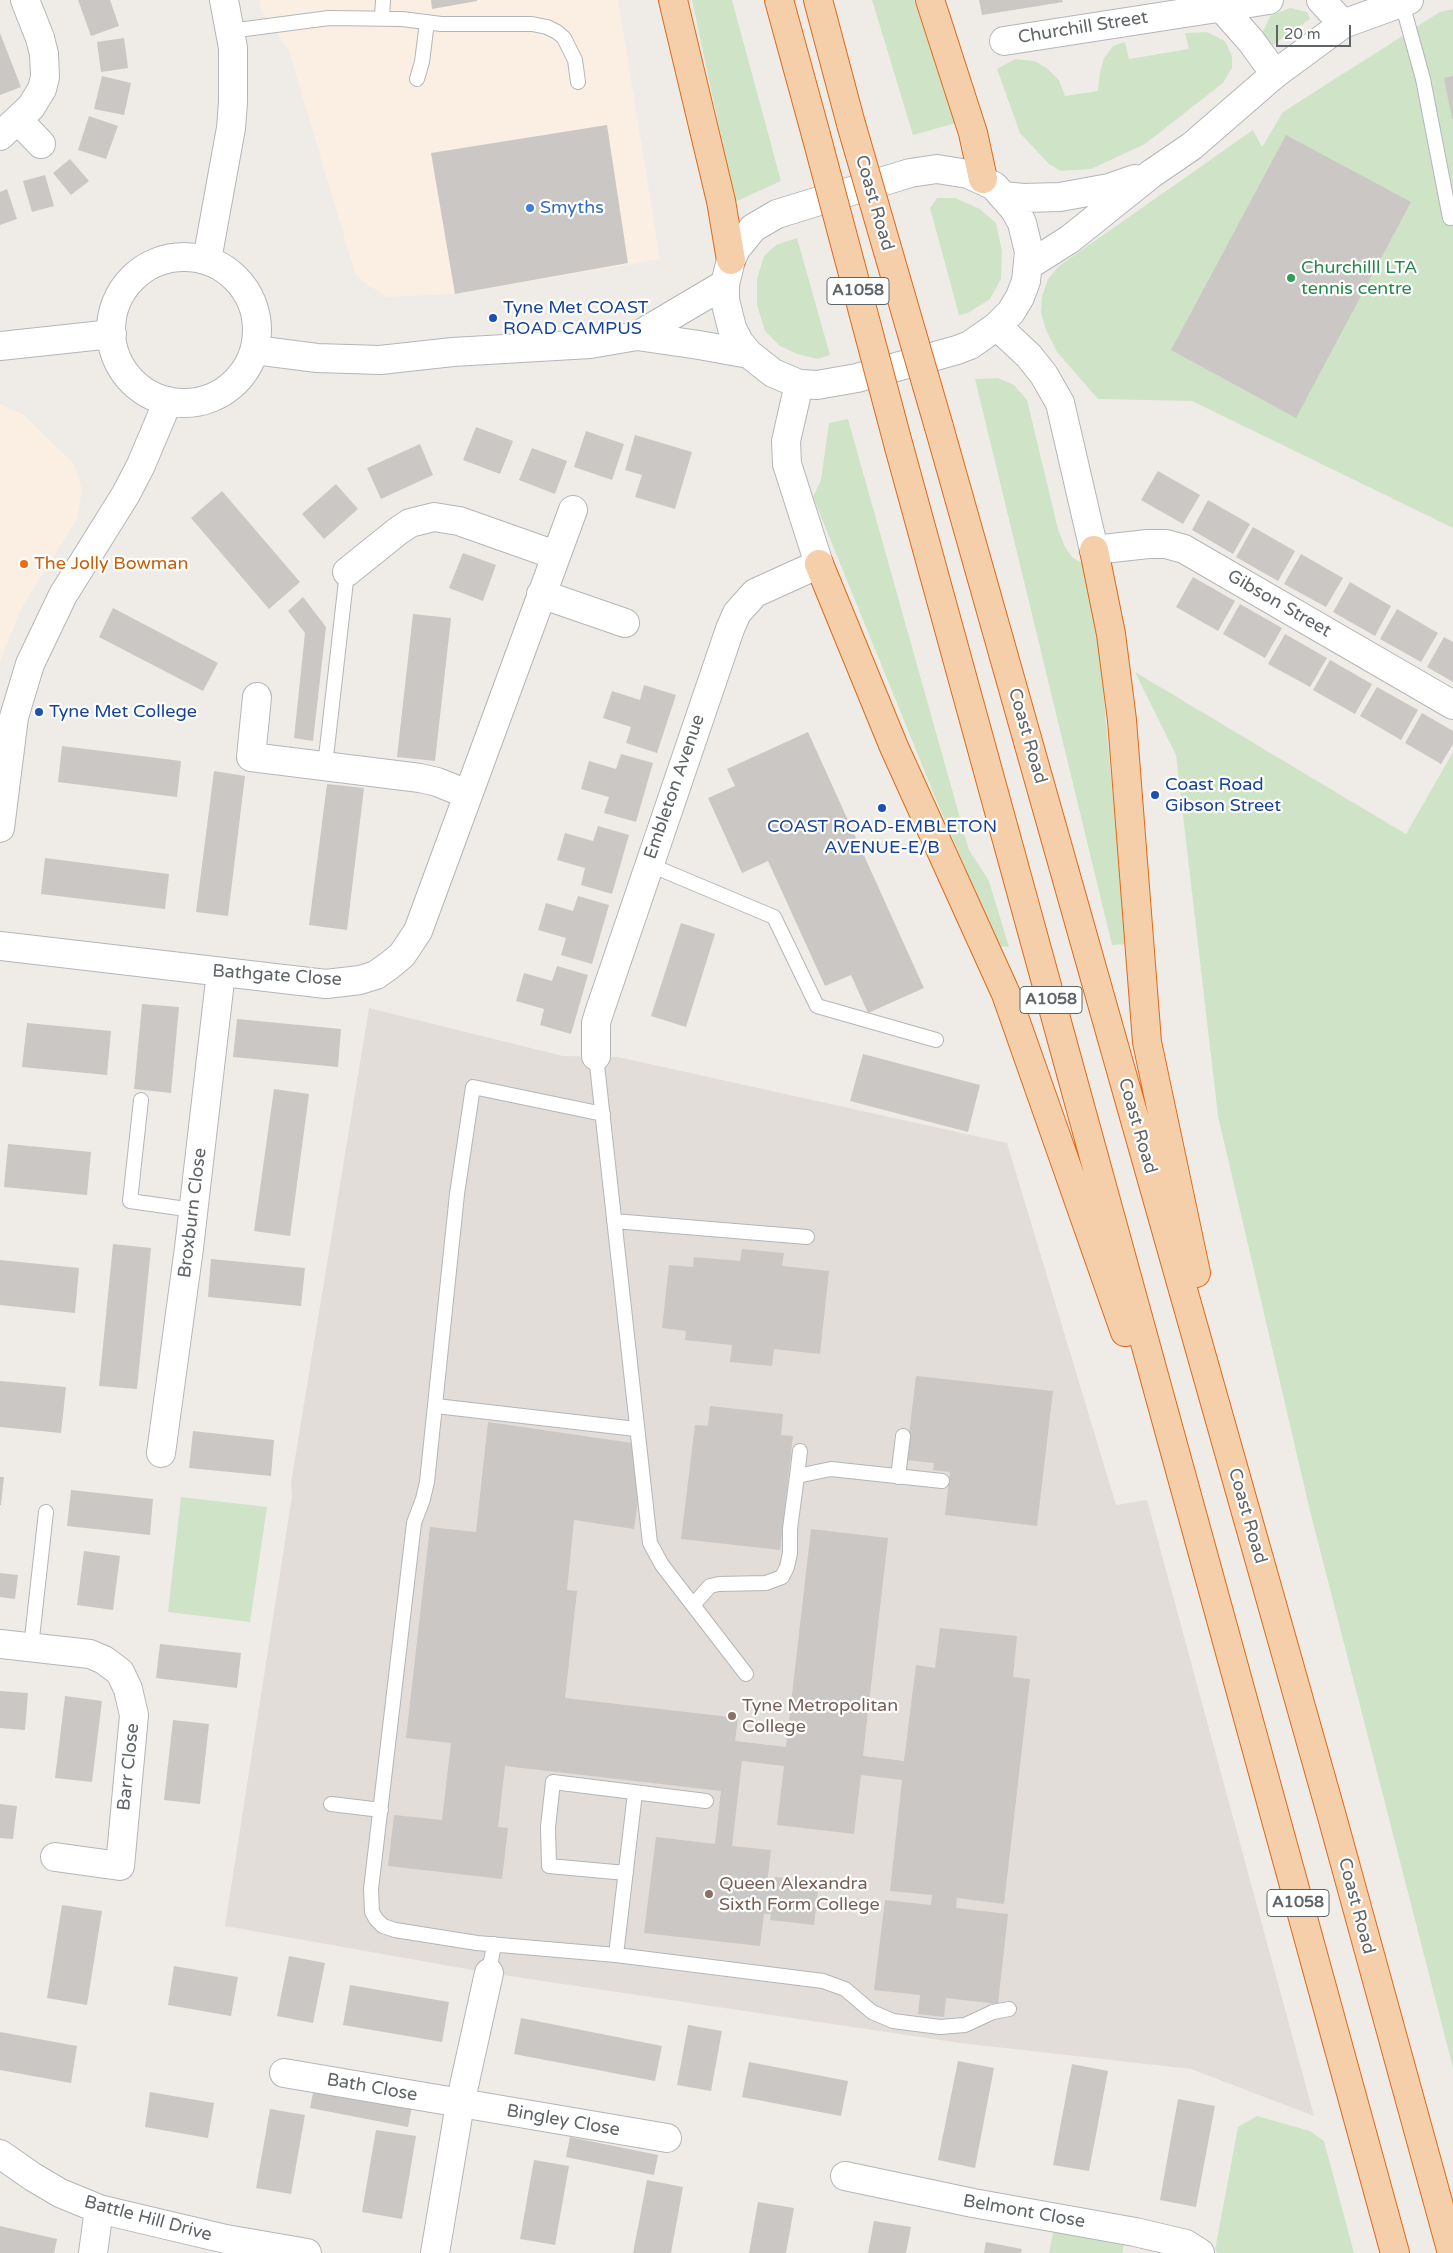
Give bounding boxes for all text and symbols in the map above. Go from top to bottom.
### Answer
street label: Churchill Street [1017,7,1149,49]
scale bar [1278,15,1353,47]
text: 20 m [1284,25,1321,43]
street label: Coast Road [850,153,898,253]
place label: Smyths [540,197,604,219]
marker: Smyths [524,202,536,214]
place label: Churchilll LTA tennis centre [1301,257,1418,300]
marker: Churchilll LTA tennis centre [1285,272,1297,284]
road number: A1058 [827,278,889,304]
place label: Tyne Met COAST ROAD CAMPUS [503,297,648,340]
marker: Tyne Met COAST ROAD CAMPUS [487,312,499,324]
place label: The Jolly Bowman [34,553,188,575]
marker: The Jolly Bowman [18,558,30,570]
street label: Gibson Street [1223,566,1335,642]
street label: Coast Road [1003,686,1051,786]
place label: Tyne Met College [49,701,197,723]
marker: Tyne Met College [33,706,45,718]
street label: Embleton Avenue [640,712,710,862]
place label: Coast Road Gibson Street [1165,774,1281,816]
marker: Coast Road Gibson Street [1149,789,1161,801]
marker: COAST ROAD-EMBLETON AVENUE-E/B [876,802,888,814]
place label: COAST ROAD-EMBLETON AVENUE-E/B [767,816,997,859]
street label: Bathgate Close [211,961,343,991]
road number: A1058 [1020,986,1082,1014]
street label: Coast Road [1113,1076,1161,1176]
street label: Broxburn Close [174,1147,212,1279]
street label: Coast Road [1223,1466,1271,1566]
place label: Tyne Metropolitan College [742,1695,898,1738]
marker: Tyne Metropolitan College [726,1710,738,1722]
street label: Barr Close [114,1722,144,1812]
street label: Coast Road [1333,1856,1379,1956]
place label: Queen Alexandra Sixth Form College [719,1873,880,1916]
marker: Queen Alexandra Sixth Form College [703,1888,715,1900]
road number: A1058 [1267,1890,1329,1916]
street label: Bath Close [325,2069,419,2107]
street label: Bingley Close [505,2100,621,2142]
street label: Belmont Close [961,2191,1087,2233]
street label: Battle Hill Drive [82,2192,214,2246]

